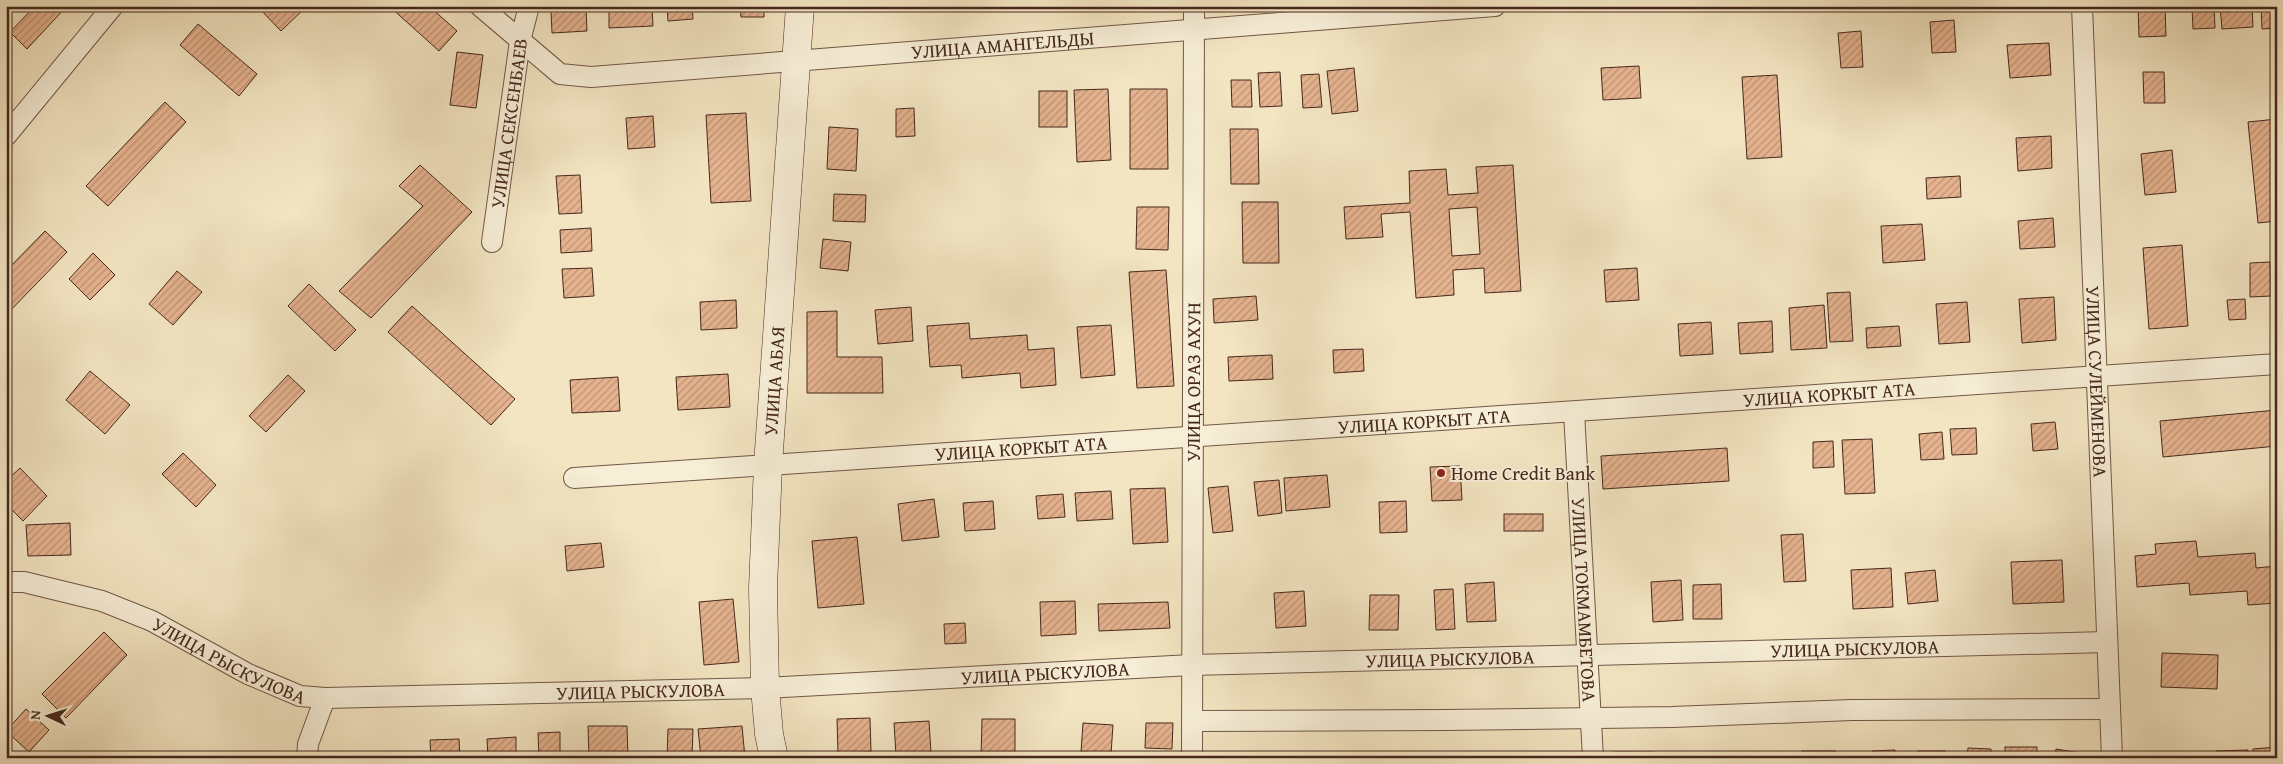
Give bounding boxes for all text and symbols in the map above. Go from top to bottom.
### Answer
street label: УЛИЦА АМАНГЕЛЬДЫ [910,24,1095,66]
street label: УЛИЦА СЕКСЕНБАЕВ [483,36,534,210]
street label: УЛИЦА СУЛЕЙМЕНОВА [2079,285,2115,479]
street label: УЛИЦА ОРАЗ АХУН [1179,302,1207,462]
street label: УЛИЦА АБАЯ [756,325,792,437]
street label: УЛИЦА КОРКЫТ АТА [1742,374,1917,414]
street label: УЛИЦА КОРКЫТ АТА [1337,401,1512,441]
street label: УЛИЦА КОРКЫТ АТА [934,428,1109,468]
place label: Home Credit Bank [1451,459,1595,487]
marker: Home Credit Bank [1435,467,1447,479]
street label: УЛИЦА ТОКМАМБЕТОВА [1565,497,1604,703]
street label: УЛИЦА РЫСКУЛОВА [147,610,311,711]
street label: УЛИЦА РЫСКУЛОВА [1770,632,1940,664]
street label: УЛИЦА РЫСКУЛОВА [1365,642,1535,675]
street label: УЛИЦА РЫСКУЛОВА [960,654,1131,691]
street label: УЛИЦА РЫСКУЛОВА [556,675,726,707]
north arrow [22,692,72,742]
text: N [25,709,45,720]

